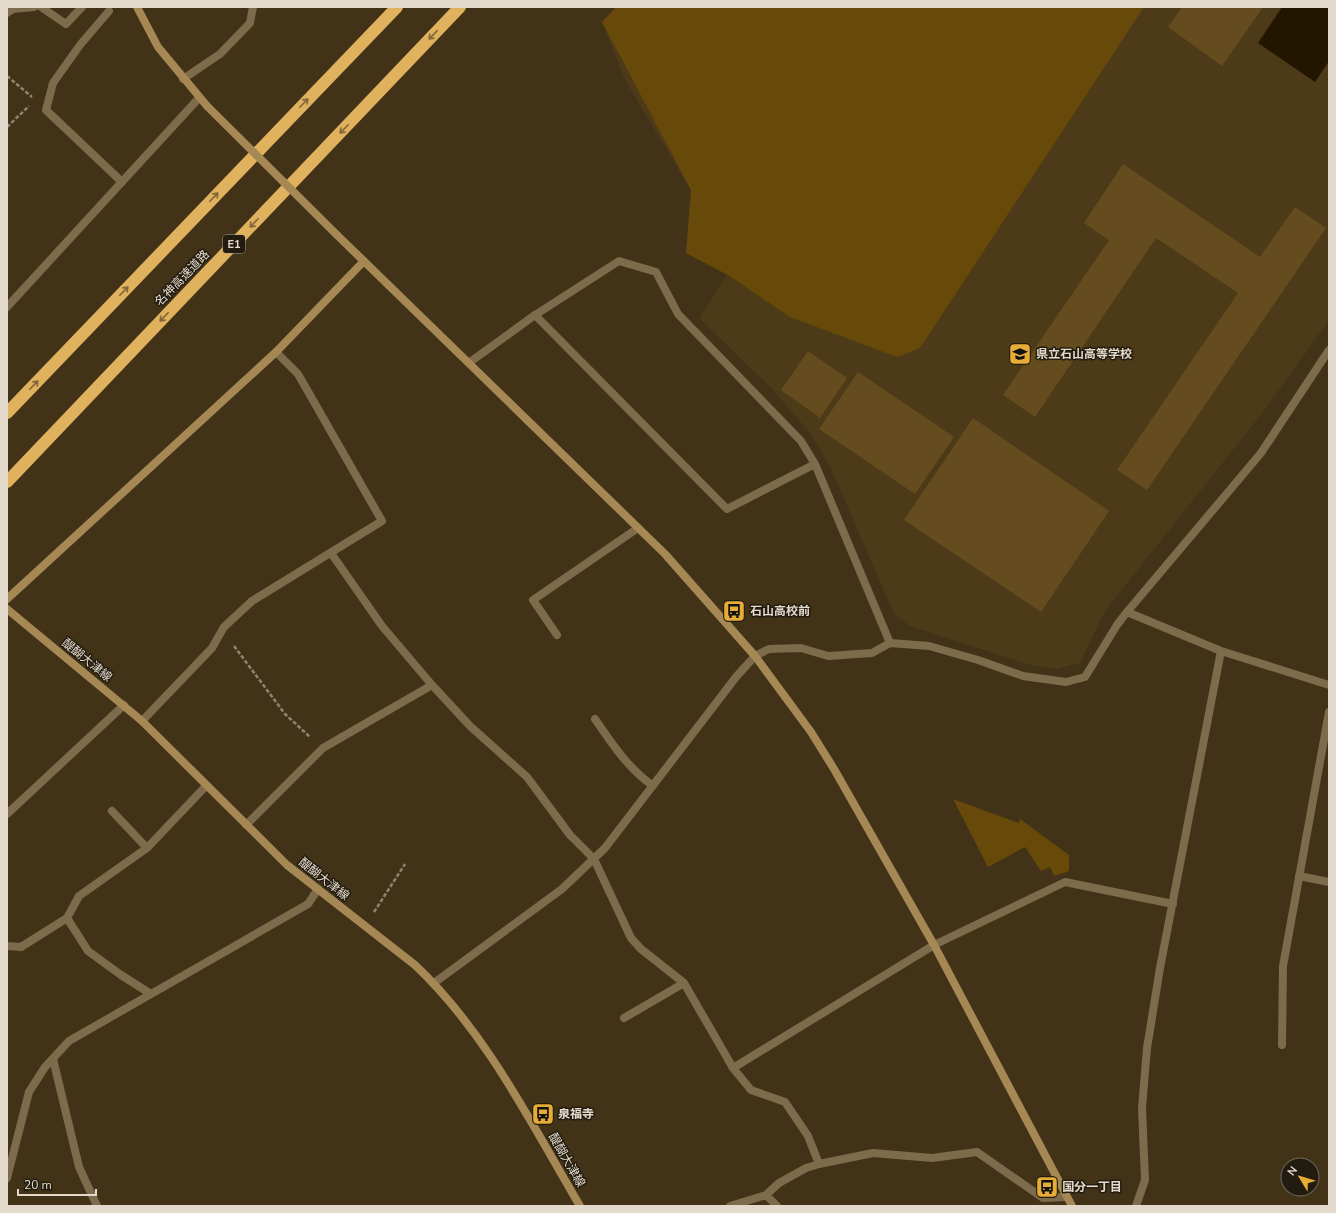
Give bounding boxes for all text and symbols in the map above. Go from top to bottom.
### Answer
one-way arrow [429,30,438,40]
one-way arrow [299,98,309,108]
one-way arrow [339,124,348,134]
one-way arrow [209,192,219,202]
one-way arrow [249,218,259,228]
road number: E1 [223,235,245,253]
street label: 名神高速道路 [151,247,213,309]
one-way arrow [119,286,129,296]
one-way arrow [159,312,169,322]
school or university icon: 県立石山高等学校 [1007,341,1033,367]
place label: 県立石山高等学校 [1036,346,1132,362]
one-way arrow [29,380,38,390]
bus stop icon: 石山高校前 [721,598,747,624]
place label: 石山高校前 [750,603,810,619]
street label: 醍醐大津線 [59,635,115,685]
street label: 醍醐大津線 [295,854,353,904]
bus stop icon: 泉福寺 [530,1101,556,1127]
place label: 泉福寺 [558,1106,594,1122]
street label: 醍醐大津線 [545,1130,589,1190]
north arrow [1280,1157,1320,1197]
text: N [1284,1163,1301,1179]
scale bar [18,1171,96,1197]
bus stop icon: 国分一丁目 [1034,1174,1060,1200]
text: 20 m [24,1177,52,1193]
place label: 国分一丁目 [1062,1179,1122,1195]

